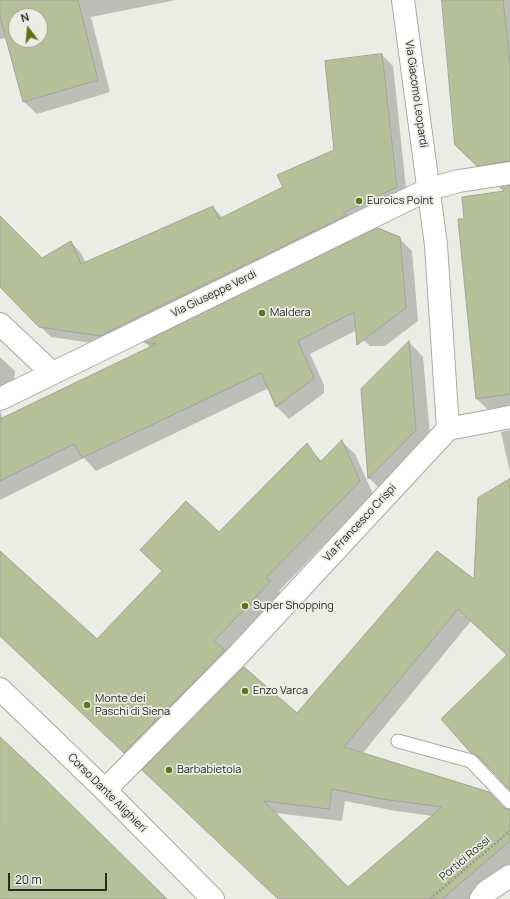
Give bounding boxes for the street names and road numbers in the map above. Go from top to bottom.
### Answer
street label: Via Giacomo Leopardi [402,39,430,149]
street label: Via Giuseppe Verdi [169,268,259,320]
street label: Via Francesco Crispi [321,481,399,565]
street label: Corso Dante Alighieri [65,751,149,835]
street label: Portici Rossi [437,834,493,884]

